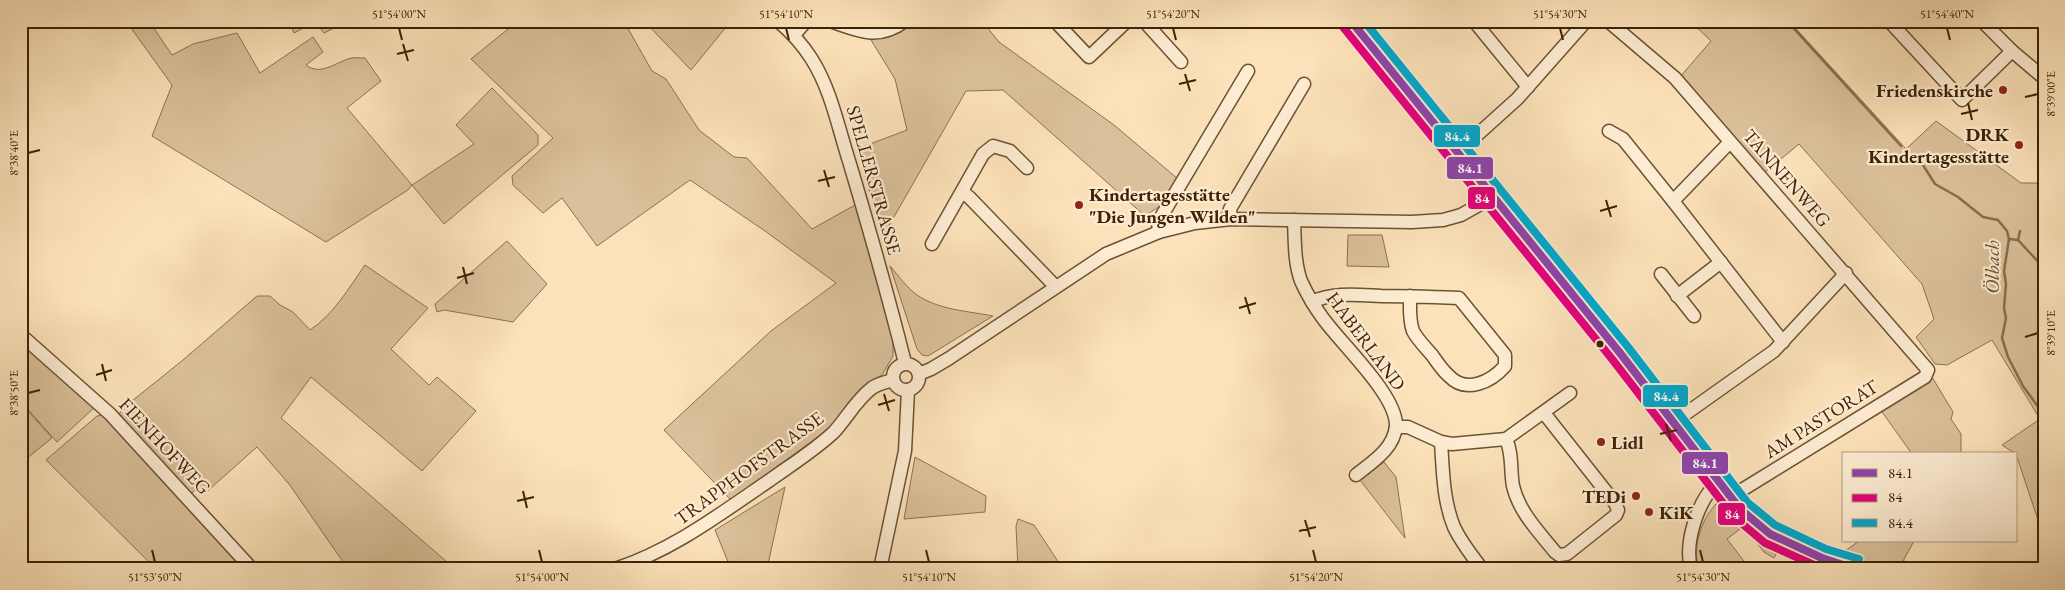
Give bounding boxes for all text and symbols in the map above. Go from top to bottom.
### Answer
text: 51°54'00"N [372,6,426,22]
text: 51°54'10"N [759,6,813,22]
text: 51°54'20"N [1146,6,1200,22]
text: 51°54'30"N [1533,6,1587,22]
text: 51°54'40"N [1920,6,1974,22]
text: 8°39'00"E [2043,71,2059,117]
place label: Friedenskirche [1876,78,1993,103]
marker: Friedenskirche [1997,84,2009,96]
street label: SPELLERSTRASSE [841,103,907,258]
place label: DRK Kindertagesstätte [1868,122,2009,169]
line badge: 84.4 [1433,124,1481,148]
street label: TANNENWEG [1738,124,1837,232]
text: 84.4 [1444,127,1470,145]
text: 8°38'40"E [6,130,22,176]
marker: DRK Kindertagesstätte [2013,139,2025,151]
line badge: 84.1 [1446,156,1494,180]
text: 84.1 [1457,159,1483,177]
place label: Kindertagesstätte "Die Jungen Wilden" [1089,182,1255,229]
line badge: 84 [1467,186,1496,210]
text: 84 [1475,189,1490,207]
marker: Kindertagesstätte "Die Jungen Wilden" [1073,199,1085,211]
water label: Ölbach [1979,240,2005,294]
street label: HABERLAND [1321,287,1411,395]
text: 8°39'10"E [2043,310,2059,356]
unlabelled marker [1595,339,1605,349]
text: 8°38'50"E [6,370,22,416]
street label: AM PASTORAT [1758,374,1883,465]
line badge: 84.4 [1642,384,1689,408]
text: 84.4 [1653,387,1679,405]
street label: FIENHOFWEG [114,392,216,500]
street label: TRAPPHOFSTRASSE [670,405,829,530]
place label: Lidl [1611,430,1644,455]
marker: Lidl [1595,436,1607,448]
line badge: 84.1 [1681,451,1729,475]
legend [1842,452,2018,542]
text: 84.1 [1692,454,1718,472]
text: 84.1 [1888,463,1913,482]
place label: TEDi [1582,484,1626,509]
text: 84 [1888,487,1903,506]
marker: TEDi [1630,490,1642,502]
place label: KiK [1659,500,1694,525]
line badge: 84 [1717,502,1746,526]
text: 84 [1725,505,1740,523]
marker: KiK [1643,506,1655,518]
text: 84.4 [1888,513,1914,532]
text: 51°53'50"N [128,569,182,585]
text: 51°54'00"N [515,569,569,585]
text: 51°54'10"N [902,569,956,585]
text: 51°54'20"N [1289,569,1343,585]
text: 51°54'30"N [1676,569,1730,585]

